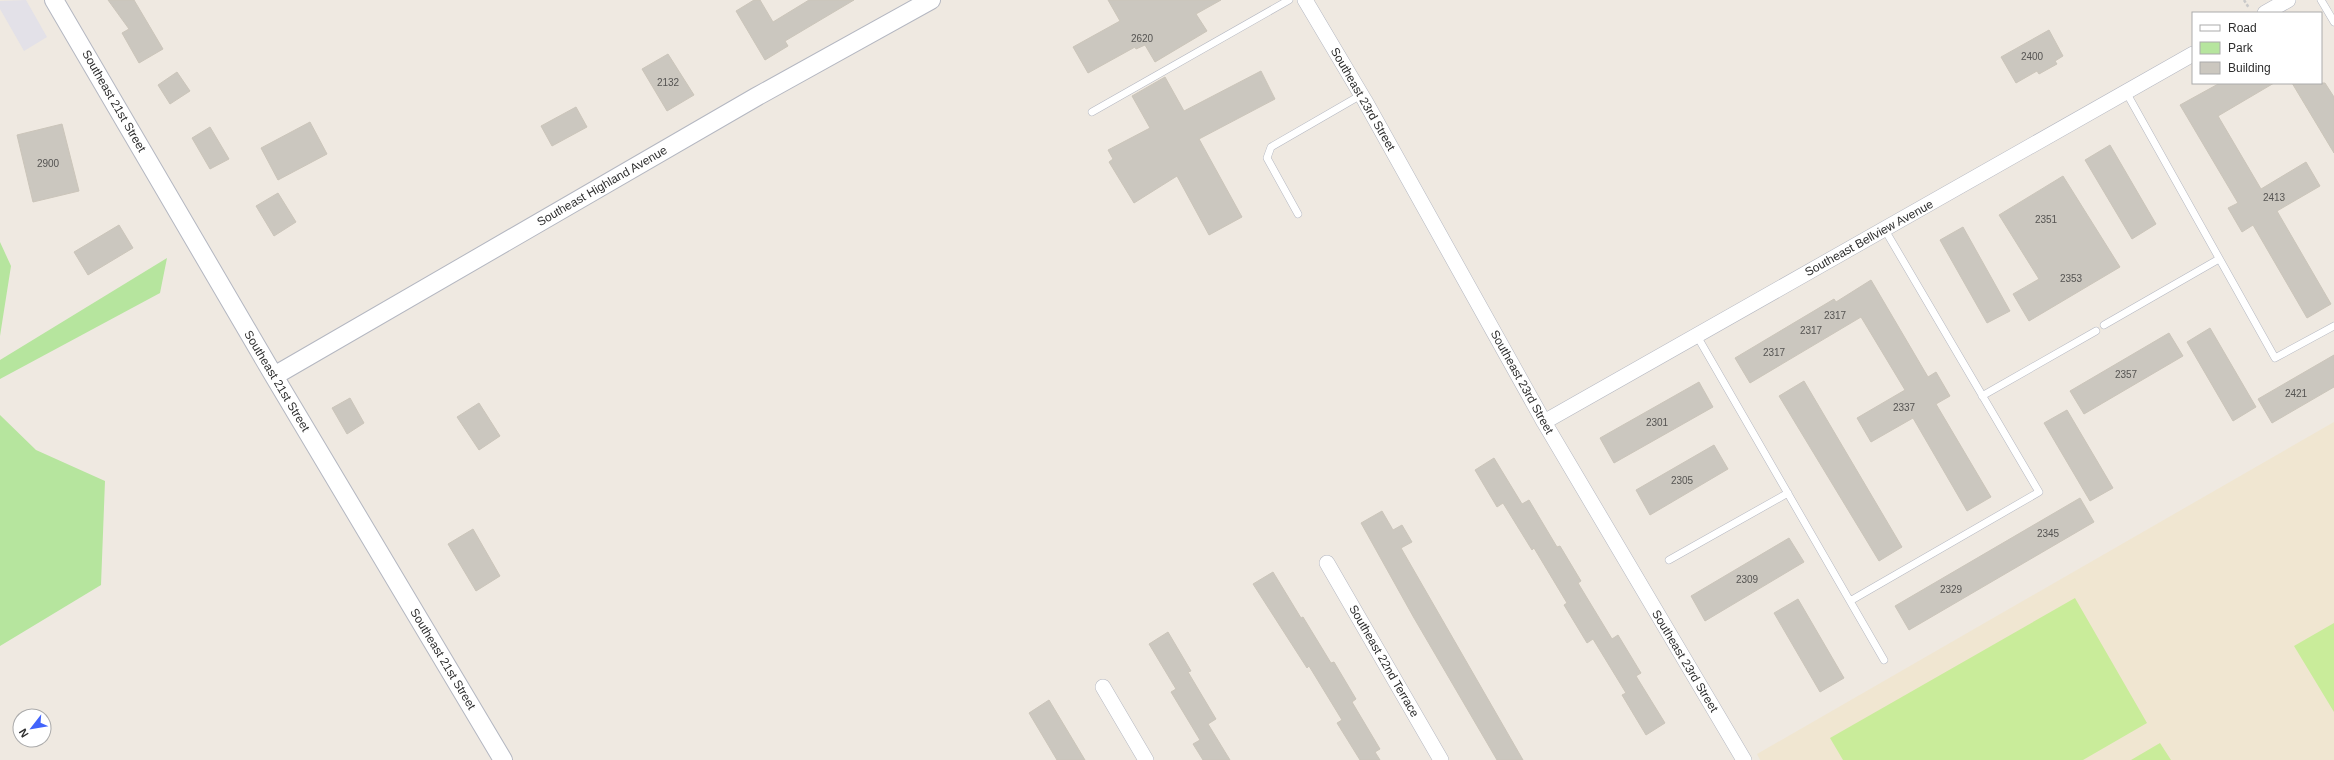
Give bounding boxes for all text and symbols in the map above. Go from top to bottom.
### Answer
legend [2192,12,2322,84]
text: Road [2228,21,2257,35]
house number: 2620 [1131,33,1154,44]
text: Park [2228,41,2254,55]
street label: Southeast 23rd Street [1328,45,1399,154]
street label: Southeast 21st Street [79,48,149,155]
house number: 2400 [2021,51,2044,62]
text: Building [2228,61,2271,75]
house number: 2132 [657,77,680,88]
street label: Southeast Highland Avenue [534,143,670,229]
house number: 2900 [37,158,60,169]
house number: 2413 [2263,192,2286,203]
street label: Southeast Bellview Avenue [1802,197,1936,279]
house number: 2351 [2035,214,2058,225]
house number: 2353 [2060,273,2083,284]
house number: 2317 [1824,310,1847,321]
house number: 2317 [1800,325,1823,336]
street label: Southeast 21st Street [241,328,313,435]
street label: Southeast 23rd Street [1488,328,1557,437]
house number: 2317 [1763,347,1786,358]
house number: 2357 [2115,369,2138,380]
house number: 2421 [2285,388,2308,399]
house number: 2337 [1893,402,1916,413]
house number: 2301 [1646,417,1669,428]
house number: 2305 [1671,475,1694,486]
house number: 2345 [2037,528,2060,539]
house number: 2309 [1736,574,1759,585]
house number: 2329 [1940,584,1963,595]
street label: Southeast 22nd Terrace [1346,602,1422,720]
street label: Southeast 21st Street [407,606,479,713]
street label: Southeast 23rd Street [1649,607,1721,715]
north arrow [12,708,52,748]
text: N [16,727,31,740]

